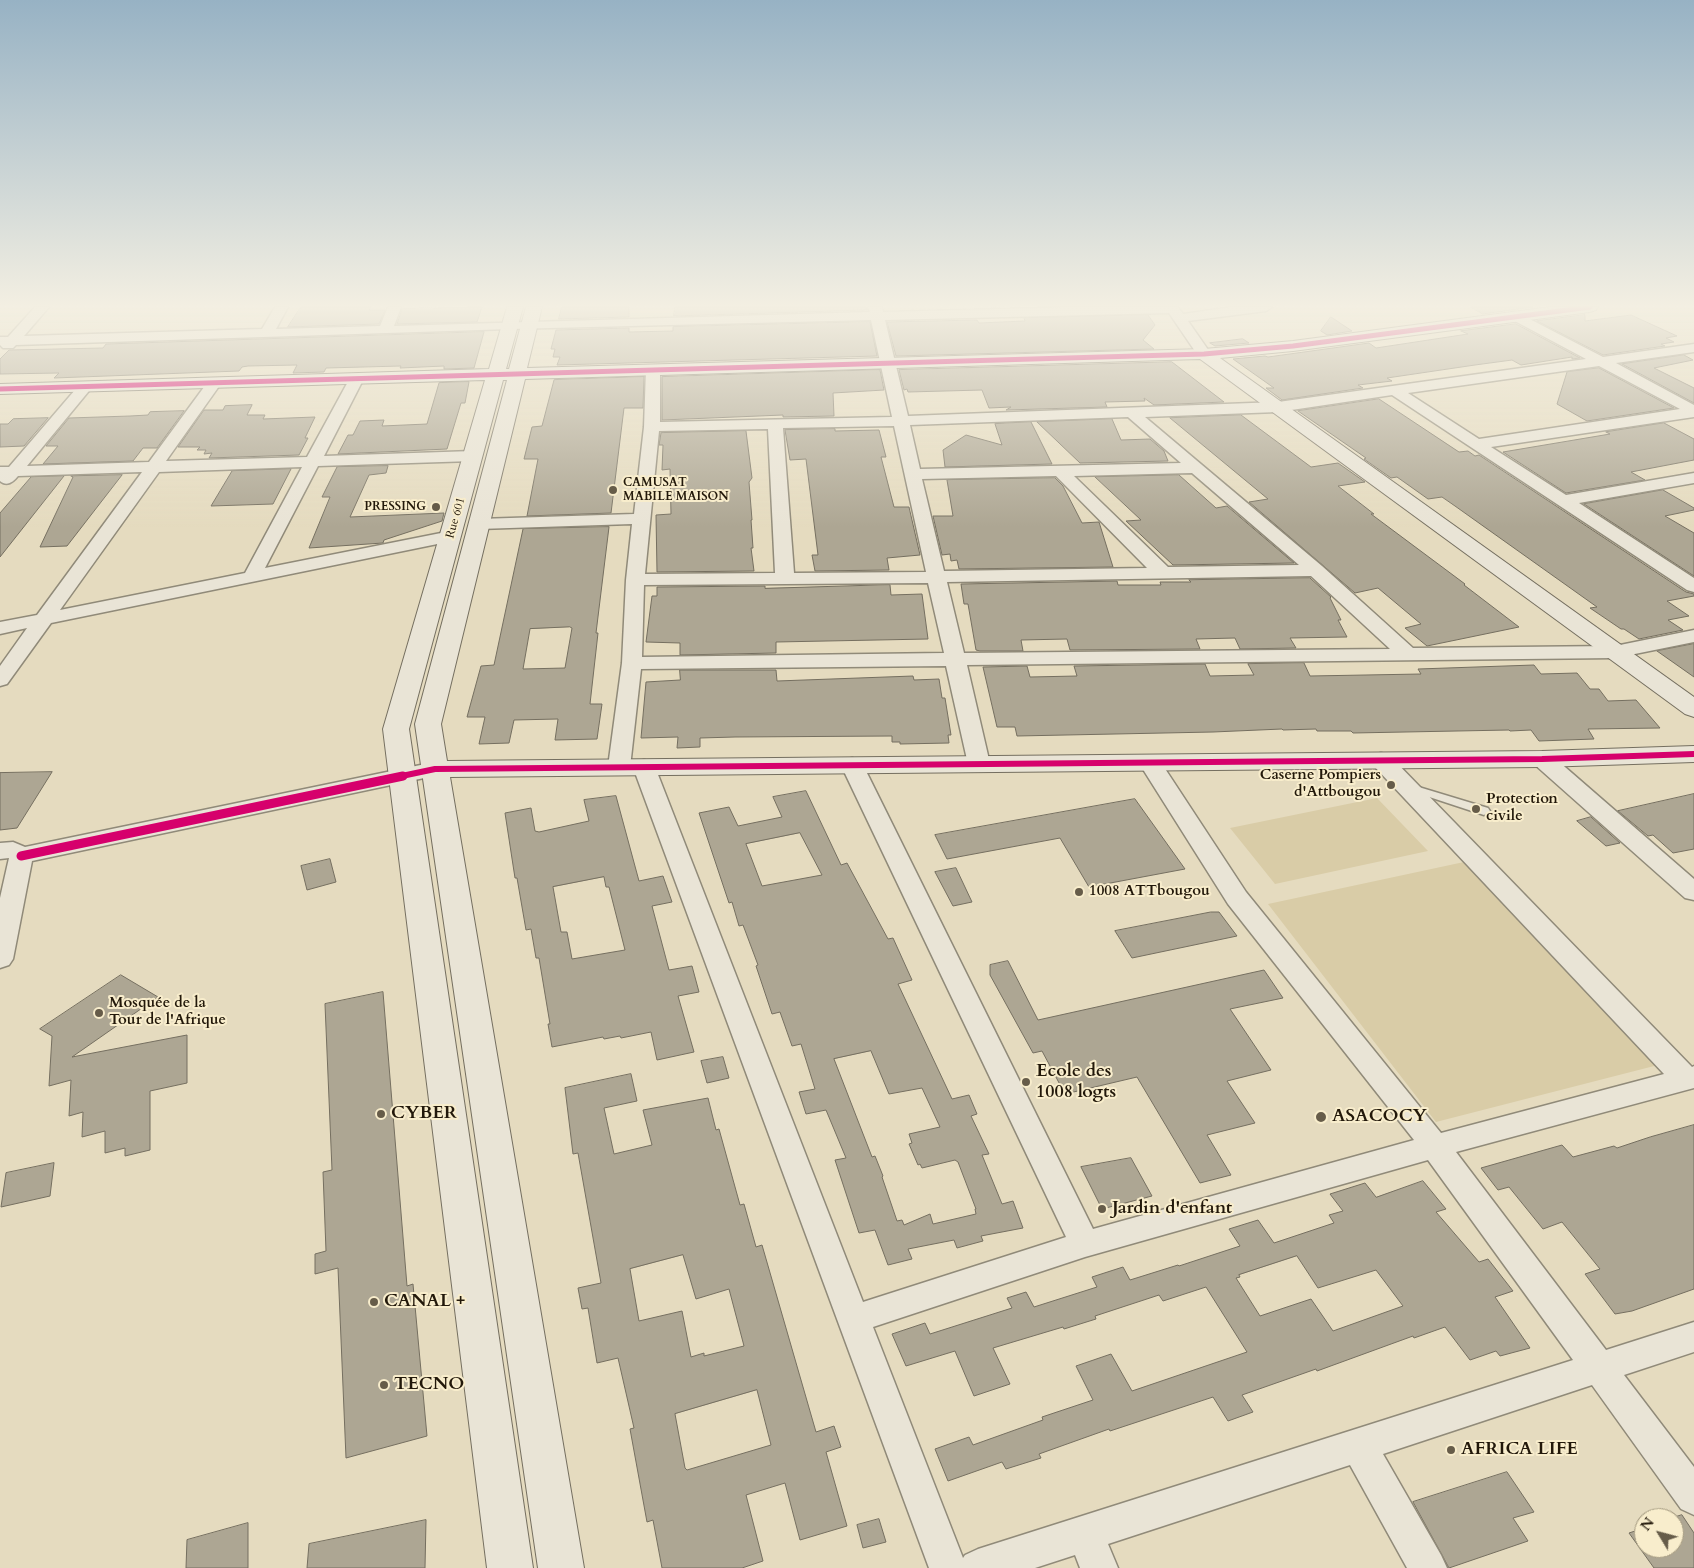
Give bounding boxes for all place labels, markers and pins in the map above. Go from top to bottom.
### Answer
place label: CAMUSAT MABILE MAISON [623,476,729,504]
marker: CAMUSAT MABILE MAISON [607,484,619,496]
place label: PRESSING [364,500,426,514]
marker: PRESSING [430,501,442,513]
place label: Caserne Pompiers d'Attbougou [1260,767,1381,802]
marker: Caserne Pompiers d'Attbougou [1385,779,1397,791]
place label: Protection civile [1486,791,1558,826]
marker: Protection civile [1470,803,1482,815]
place label: 1008 ATTbougou [1089,883,1210,901]
marker: 1008 ATTbougou [1073,886,1085,898]
place label: Mosquée de la Tour de l'Afrique [109,995,226,1030]
marker: Mosquée de la Tour de l'Afrique [93,1007,105,1019]
place label: Ecole des 1008 logts [1036,1061,1116,1104]
marker: Ecole des 1008 logts [1020,1076,1032,1088]
place label: CYBER [391,1103,457,1125]
place label: ASACOCY [1332,1106,1427,1128]
marker: CYBER [375,1108,387,1120]
marker: ASACOCY [1314,1110,1328,1124]
place label: Jardin d'enfant [1112,1198,1232,1220]
marker: Jardin d'enfant [1096,1203,1108,1215]
place label: CANAL + [384,1291,465,1313]
marker: CANAL + [368,1296,380,1308]
place label: TECNO [394,1374,464,1396]
marker: TECNO [378,1379,390,1391]
place label: AFRICA LIFE [1461,1439,1578,1461]
marker: AFRICA LIFE [1445,1444,1457,1456]

